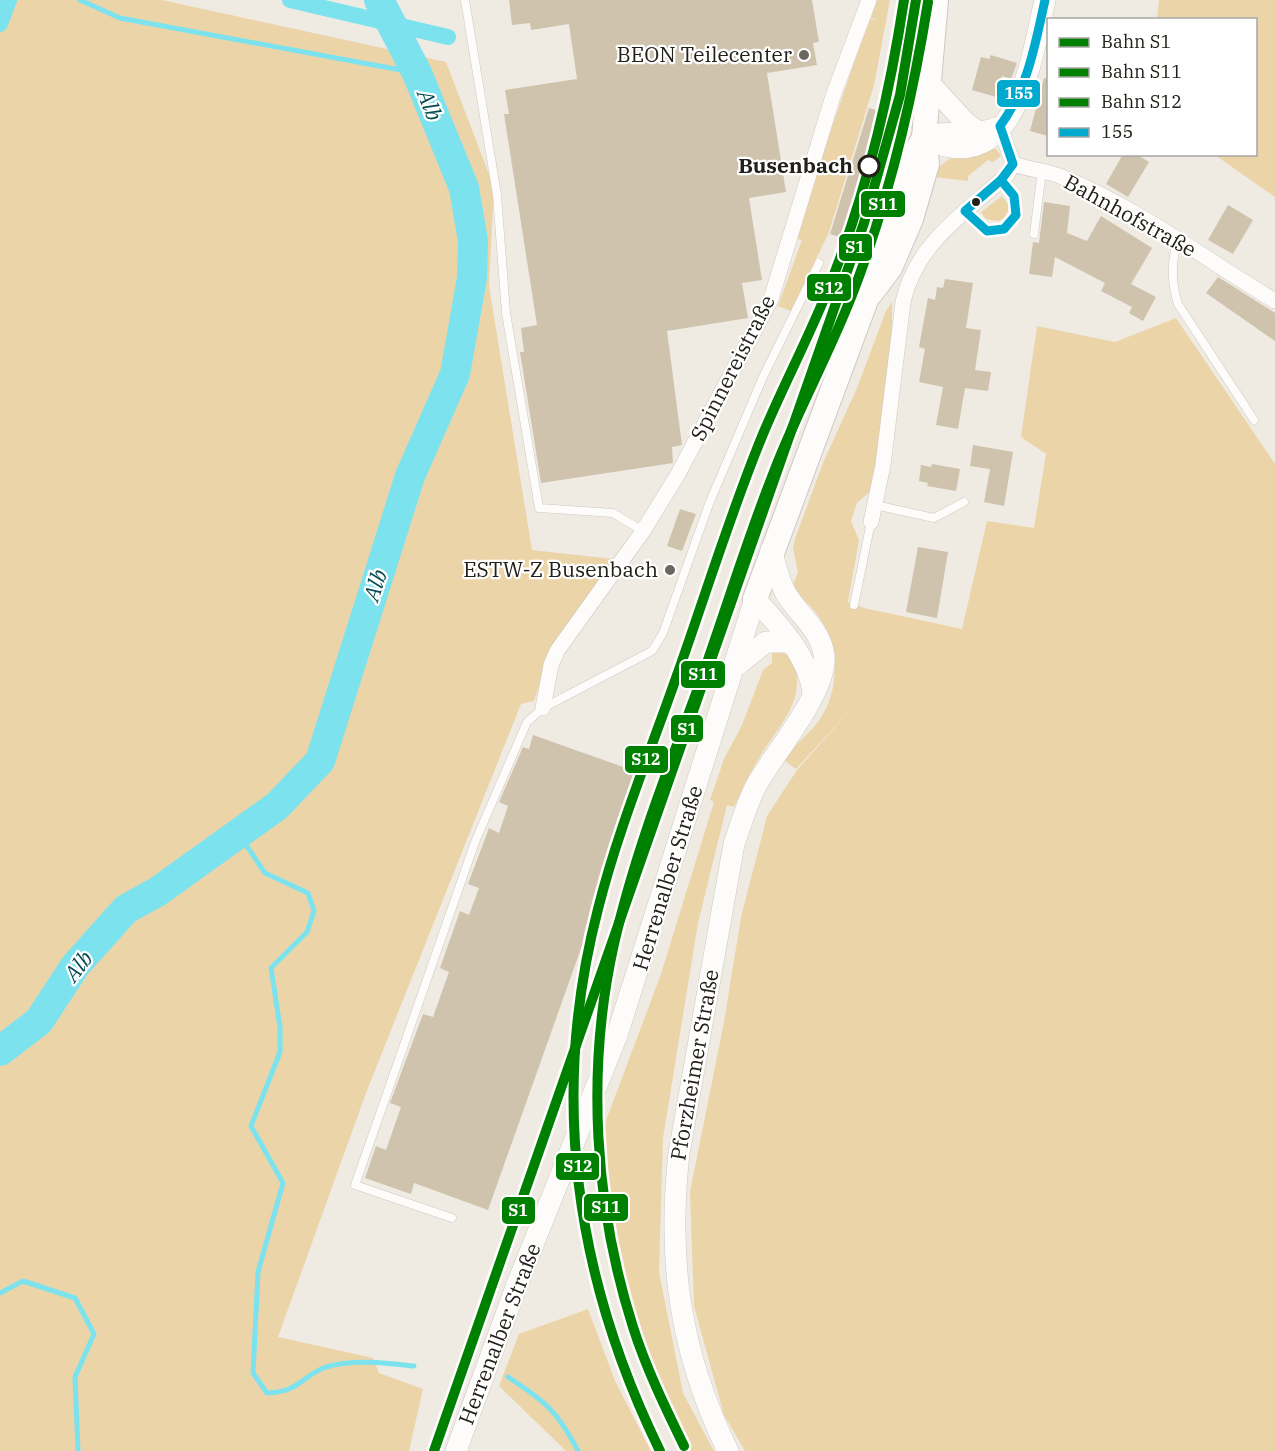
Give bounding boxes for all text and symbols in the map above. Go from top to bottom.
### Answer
legend [1047,18,1257,156]
text: Bahn S1 [1101,30,1171,53]
place label: BEON Teilecenter [617,40,793,68]
marker: BEON Teilecenter [797,48,811,62]
text: Bahn S11 [1101,60,1182,83]
line badge: 155 [996,79,1041,108]
water label: Alb [410,83,450,125]
text: 155 [1005,83,1033,103]
text: Bahn S12 [1101,90,1182,113]
text: 155 [1101,120,1133,143]
place label: Busenbach [738,151,853,179]
marker: Busenbach [858,155,880,177]
street label: Bahnhofstraße [1059,167,1202,263]
line badge: S11 [860,190,906,218]
text: S11 [868,194,898,214]
unlabelled marker [970,196,982,208]
line badge: S1 [838,233,873,262]
text: S1 [845,237,865,257]
line badge: S12 [806,273,852,302]
text: S12 [814,278,844,298]
street label: Spinnereistraße [683,290,781,445]
place label: ESTW-Z Busenbach [463,555,658,583]
marker: ESTW-Z Busenbach [663,563,677,577]
water label: Alb [355,565,393,606]
line badge: S11 [680,660,726,689]
text: S11 [688,664,718,684]
line badge: S1 [670,714,704,743]
text: S1 [677,719,697,739]
line badge: S12 [624,745,669,774]
text: S12 [631,749,661,769]
street label: Herrenalber Straße [626,782,709,974]
water label: Alb [55,944,99,989]
street label: Pforzheimer Straße [663,967,725,1163]
line badge: S12 [555,1152,600,1181]
text: S12 [563,1156,593,1176]
line badge: S11 [583,1193,629,1222]
line badge: S1 [501,1196,536,1225]
text: S11 [591,1197,621,1217]
text: S1 [508,1200,528,1220]
street label: Herrenalber Straße [452,1239,547,1428]

